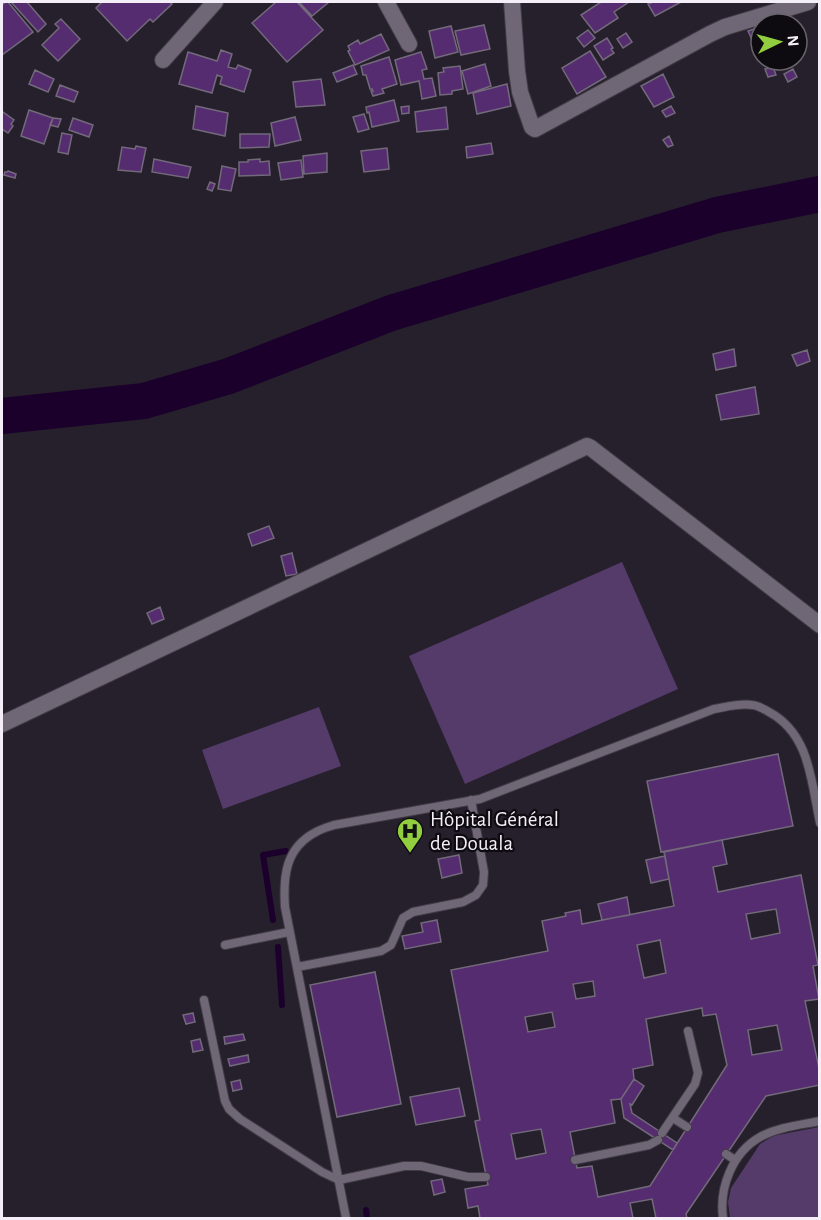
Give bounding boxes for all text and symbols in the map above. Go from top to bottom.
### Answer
north arrow [749,12,809,72]
text: N [784,35,801,47]
place label: Hôpital Général de Douala [430,809,559,854]
hospital icon: Hôpital Général de Douala [395,816,425,854]

